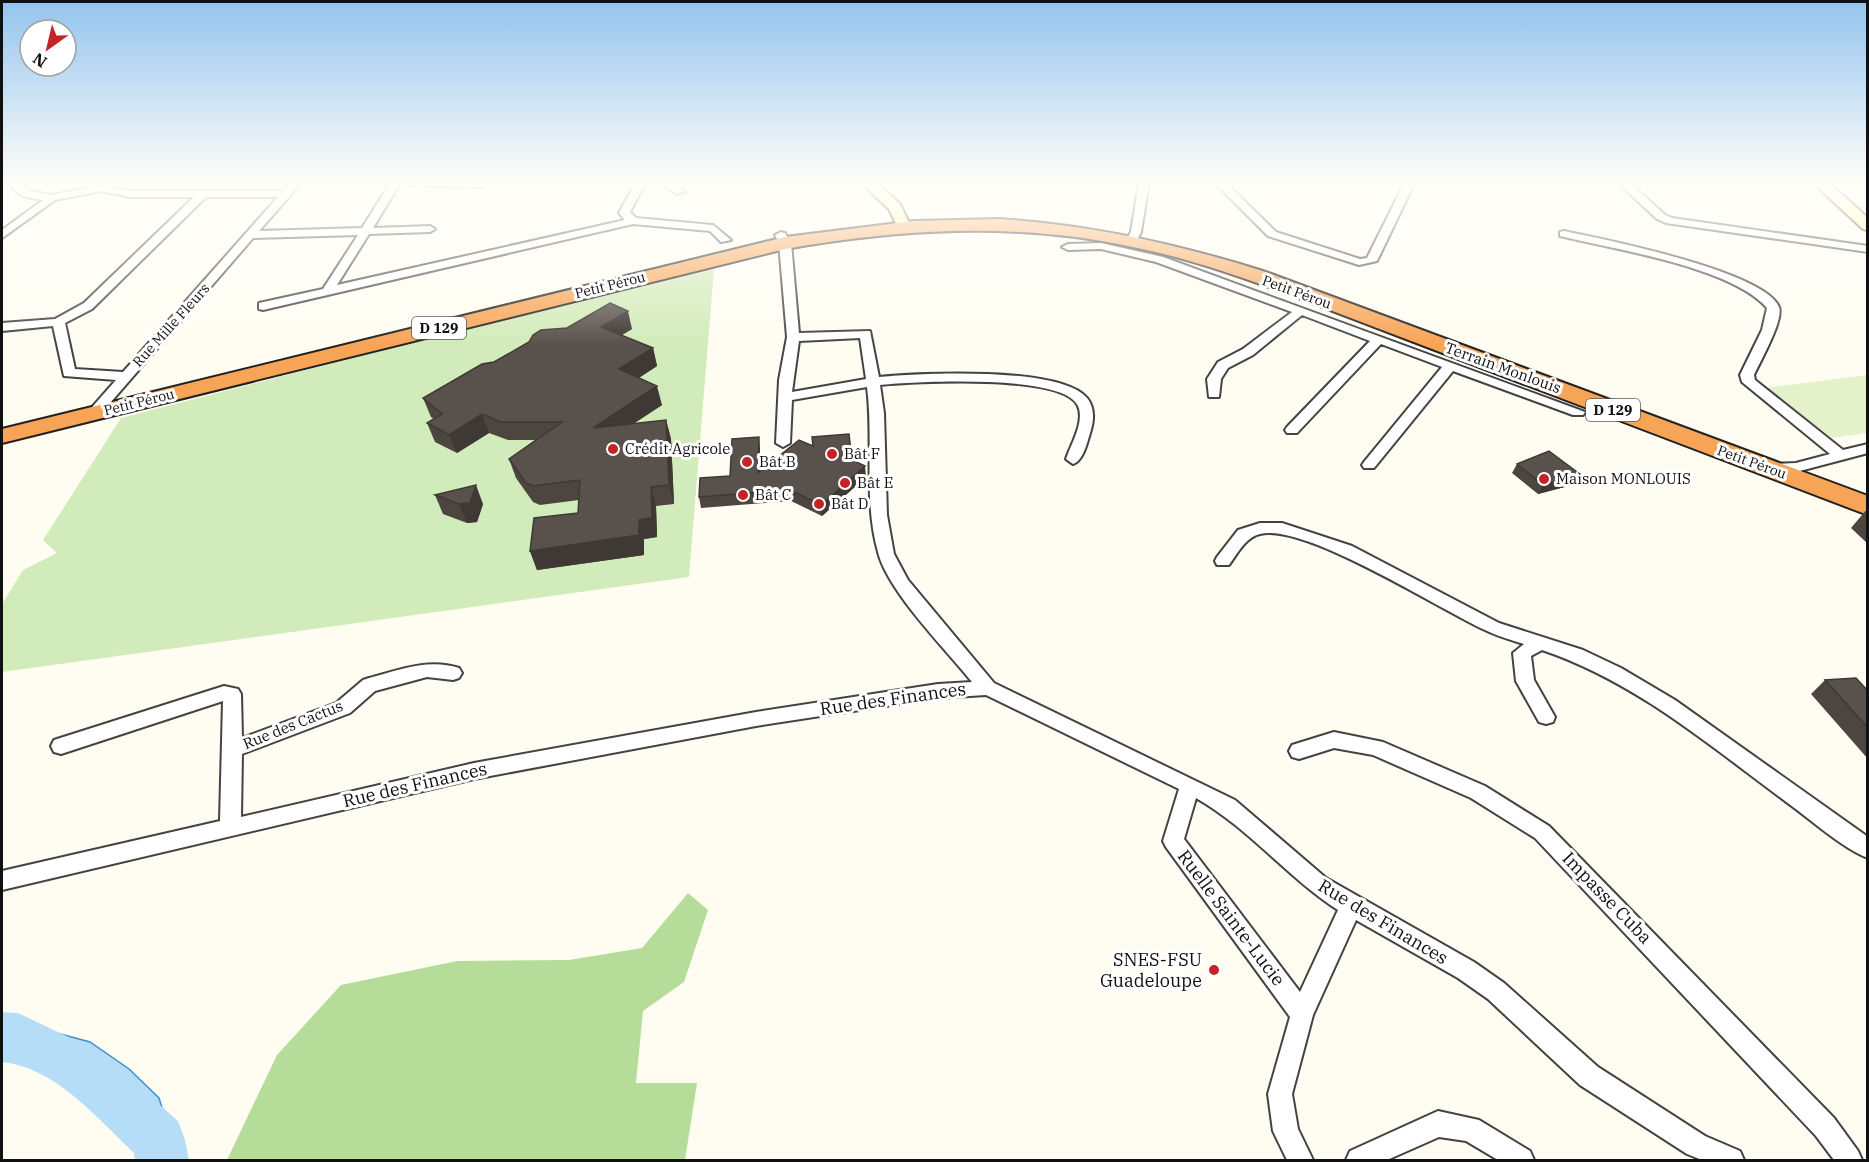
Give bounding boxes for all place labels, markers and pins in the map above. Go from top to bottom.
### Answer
place label: Crédit Agricole [625,439,730,458]
marker: Crédit Agricole [606,442,620,456]
place label: Bât F [844,444,880,463]
marker: Bât F [825,447,839,461]
place label: Bât B [759,452,796,471]
marker: Bât B [740,455,754,469]
place label: Maison MONLOUIS [1556,469,1691,488]
marker: Maison MONLOUIS [1537,472,1551,486]
place label: Bât E [857,473,893,492]
marker: Bât E [838,476,852,490]
place label: Bât C [755,485,792,504]
marker: Bât C [736,488,750,502]
place label: Bât D [831,494,868,513]
marker: Bât D [812,497,826,511]
place label: SNES-FSU Guadeloupe [1100,948,1202,992]
marker: SNES-FSU Guadeloupe [1207,963,1221,977]

